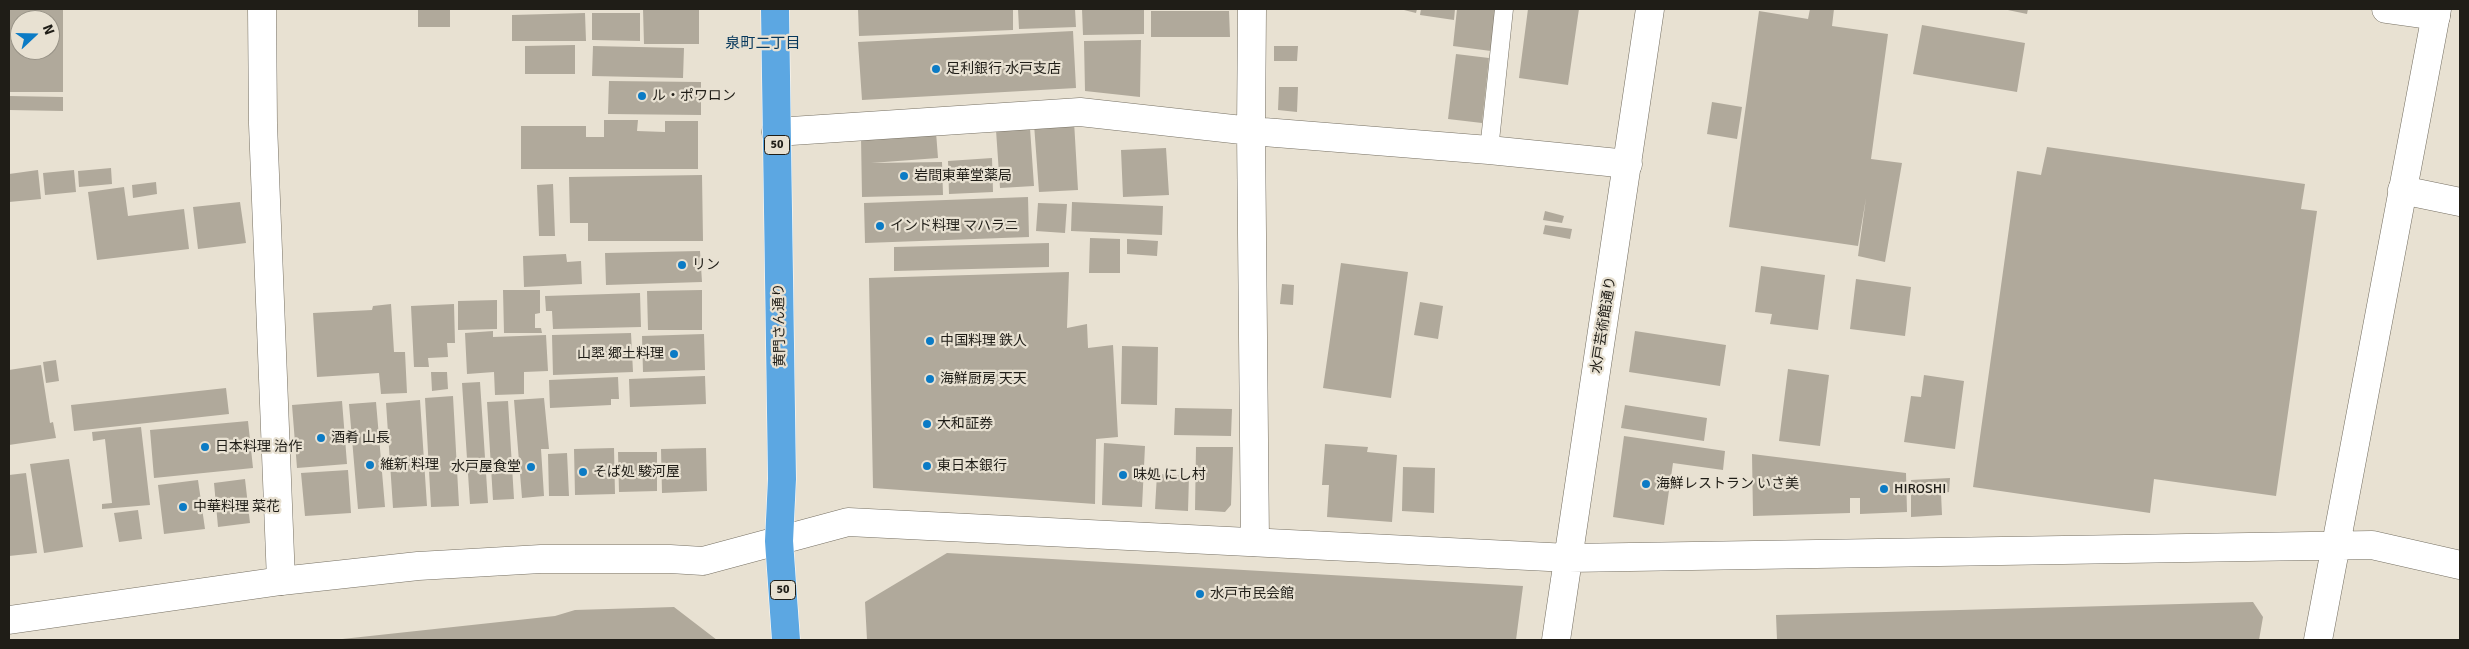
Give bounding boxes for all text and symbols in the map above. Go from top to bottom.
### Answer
north arrow [10,10,60,60]
text: N [39,22,58,37]
district label: 泉町二丁目 [726,35,800,53]
place label: 足利銀行 水戸支店 [946,61,1061,77]
marker: 足利銀行 水戸支店 [930,63,942,75]
place label: ル・ポワロン [652,88,736,104]
marker: ル・ポワロン [636,90,648,102]
road number: 50 [764,136,790,154]
place label: 岩間東華堂薬局 [914,168,1012,184]
marker: 岩間東華堂薬局 [898,170,910,182]
place label: インド料理 マハラニ [890,218,1019,234]
marker: インド料理 マハラニ [874,220,886,232]
place label: リン [692,257,720,273]
marker: リン [676,259,688,271]
street label: 水戸芸術館通り [1588,275,1620,375]
street label: 黄門さん通り [771,283,789,367]
place label: 中国料理 鉄人 [940,333,1027,349]
marker: 中国料理 鉄人 [924,335,936,347]
place label: 山翆 郷土料理 [577,346,664,362]
marker: 山翆 郷土料理 [668,348,680,360]
place label: 海鮮厨房 天天 [940,371,1027,387]
marker: 海鮮厨房 天天 [924,373,936,385]
place label: 大和証券 [937,416,993,432]
marker: 大和証券 [921,418,933,430]
place label: 酒肴 山長 [331,430,390,446]
marker: 酒肴 山長 [315,432,327,444]
place label: 日本料理 治作 [215,439,302,455]
marker: 日本料理 治作 [199,441,211,453]
place label: 維新 料理 [380,457,439,473]
place label: 東日本銀行 [937,458,1007,474]
marker: 維新 料理 [364,459,376,471]
place label: 水戸屋食堂 [451,459,521,475]
marker: 東日本銀行 [921,460,933,472]
marker: 水戸屋食堂 [525,461,537,473]
place label: そば処 駿河屋 [593,464,680,480]
marker: そば処 駿河屋 [577,466,589,478]
place label: 味処 にし村 [1133,467,1206,483]
marker: 味処 にし村 [1117,469,1129,481]
place label: 海鮮レストラン いさ美 [1656,476,1799,492]
marker: 海鮮レストラン いさ美 [1640,478,1652,490]
place label: HIROSHI [1894,481,1946,497]
marker: HIROSHI [1878,483,1890,495]
place label: 中華料理 菜花 [193,499,280,515]
marker: 中華料理 菜花 [177,501,189,513]
road number: 50 [770,580,796,600]
place label: 水戸市民会館 [1210,586,1294,602]
marker: 水戸市民会館 [1194,588,1206,600]

